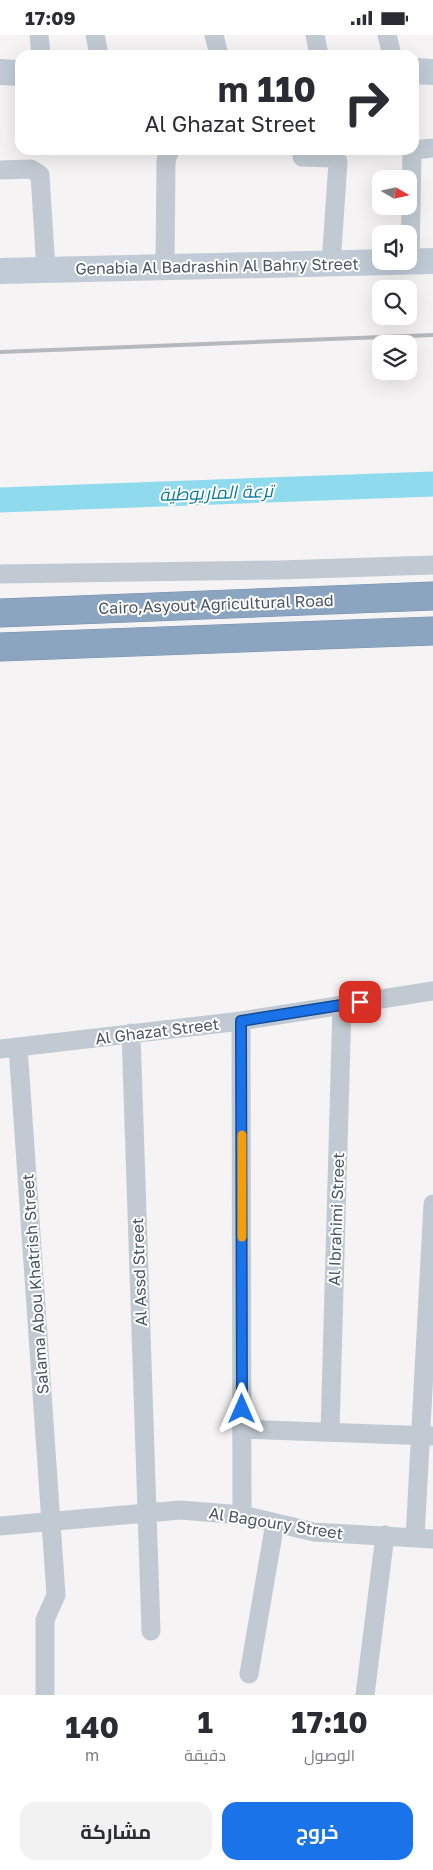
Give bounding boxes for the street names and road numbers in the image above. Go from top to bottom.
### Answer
street label: Genabia Al Badrashin Al Bahry Street [75,254,359,278]
street label: Cairo,Asyout Agricultural Road [98,590,334,618]
street label: Al Ghazat Street [94,1013,220,1049]
street label: Al Ibrahimi Street [324,1152,348,1286]
street label: Salama Abou Khatrish Street [17,1173,53,1395]
street label: Al Assd Street [127,1218,151,1326]
street label: Al Bagoury Street [208,1503,344,1543]

